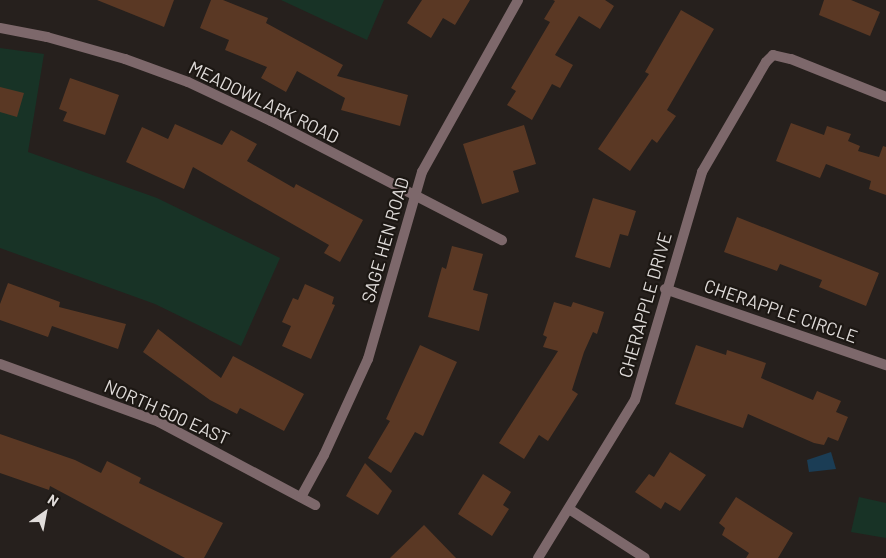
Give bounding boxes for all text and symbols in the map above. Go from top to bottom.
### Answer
street label: MEADOWLARK ROAD [185,56,343,148]
street label: SAGE HEN ROAD [357,175,413,305]
street label: CHERAPPLE DRIVE [614,230,676,380]
street label: CHERAPPLE CIRCLE [701,275,861,347]
street label: NORTH 500 EAST [101,375,233,449]
north arrow [20,488,70,538]
text: N [45,490,62,510]

